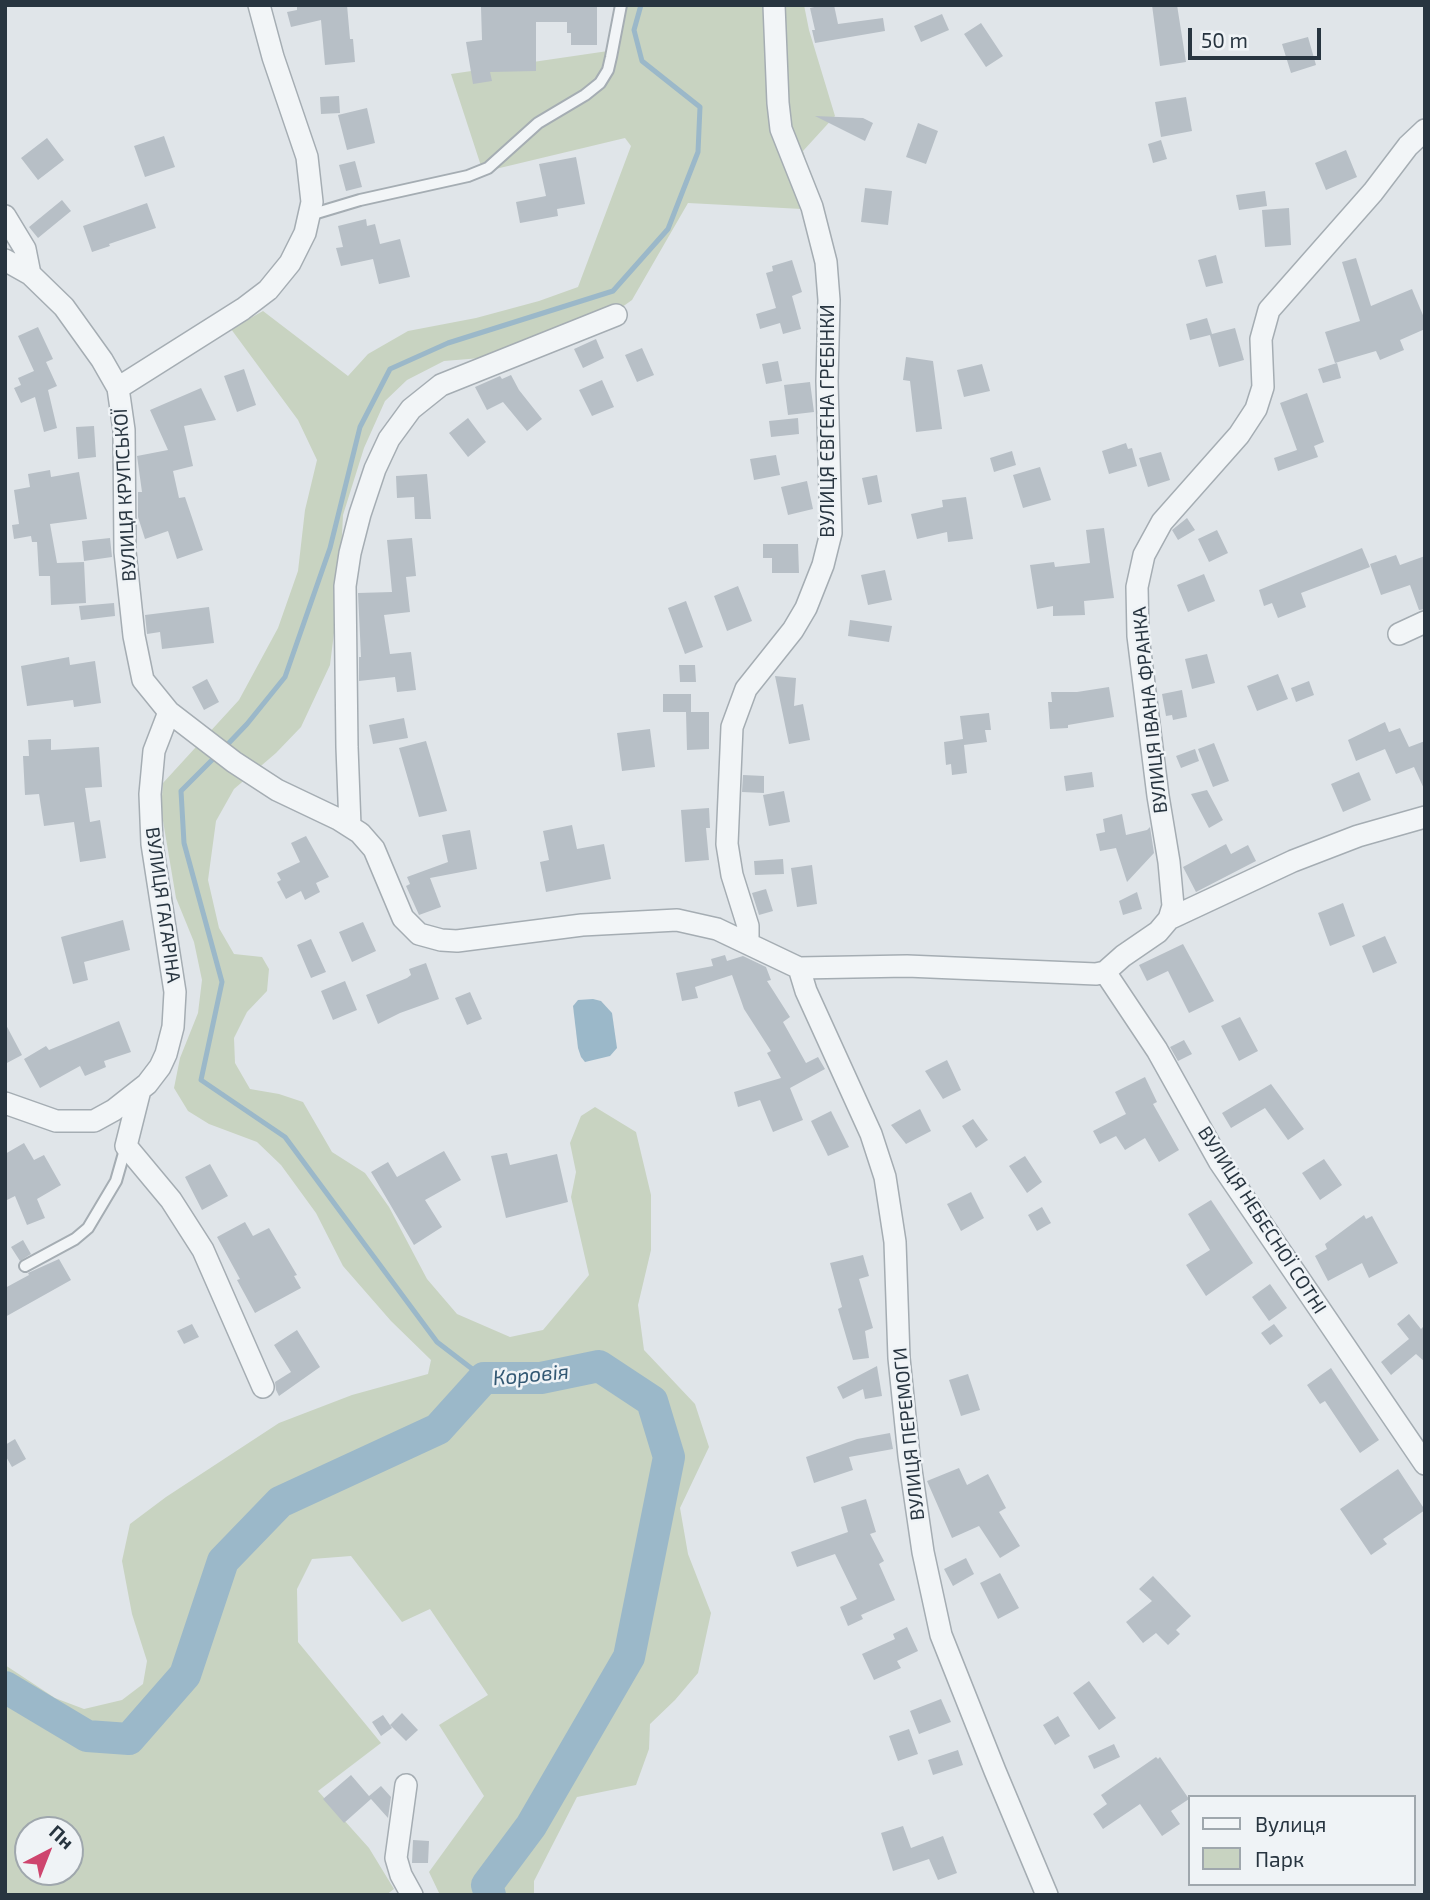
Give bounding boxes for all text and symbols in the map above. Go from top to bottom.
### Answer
scale bar [1192,14,1325,58]
text: 50 m [1201,27,1248,52]
street label: ВУЛИЦЯ ЄВГЕНА ГРЕБІНКИ [817,304,839,538]
street label: ВУЛИЦЯ КРУПСЬКОЇ [109,408,141,582]
street label: ВУЛИЦЯ ІВАНА ФРАНКА [1128,605,1172,815]
street label: ВУЛИЦЯ ГАГАРІНА [141,826,185,984]
street label: ВУЛИЦЯ НЕБЕСНОЇ СОТНІ [1193,1122,1331,1318]
street label: ВУЛИЦЯ ПЕРЕМОГИ [889,1346,929,1522]
water label: Коровія [492,1359,570,1391]
legend [1188,1795,1416,1886]
text: Вулиця [1255,1811,1326,1836]
north arrow [14,1816,84,1886]
text: Пн [45,1820,79,1853]
text: Парк [1255,1846,1304,1871]

